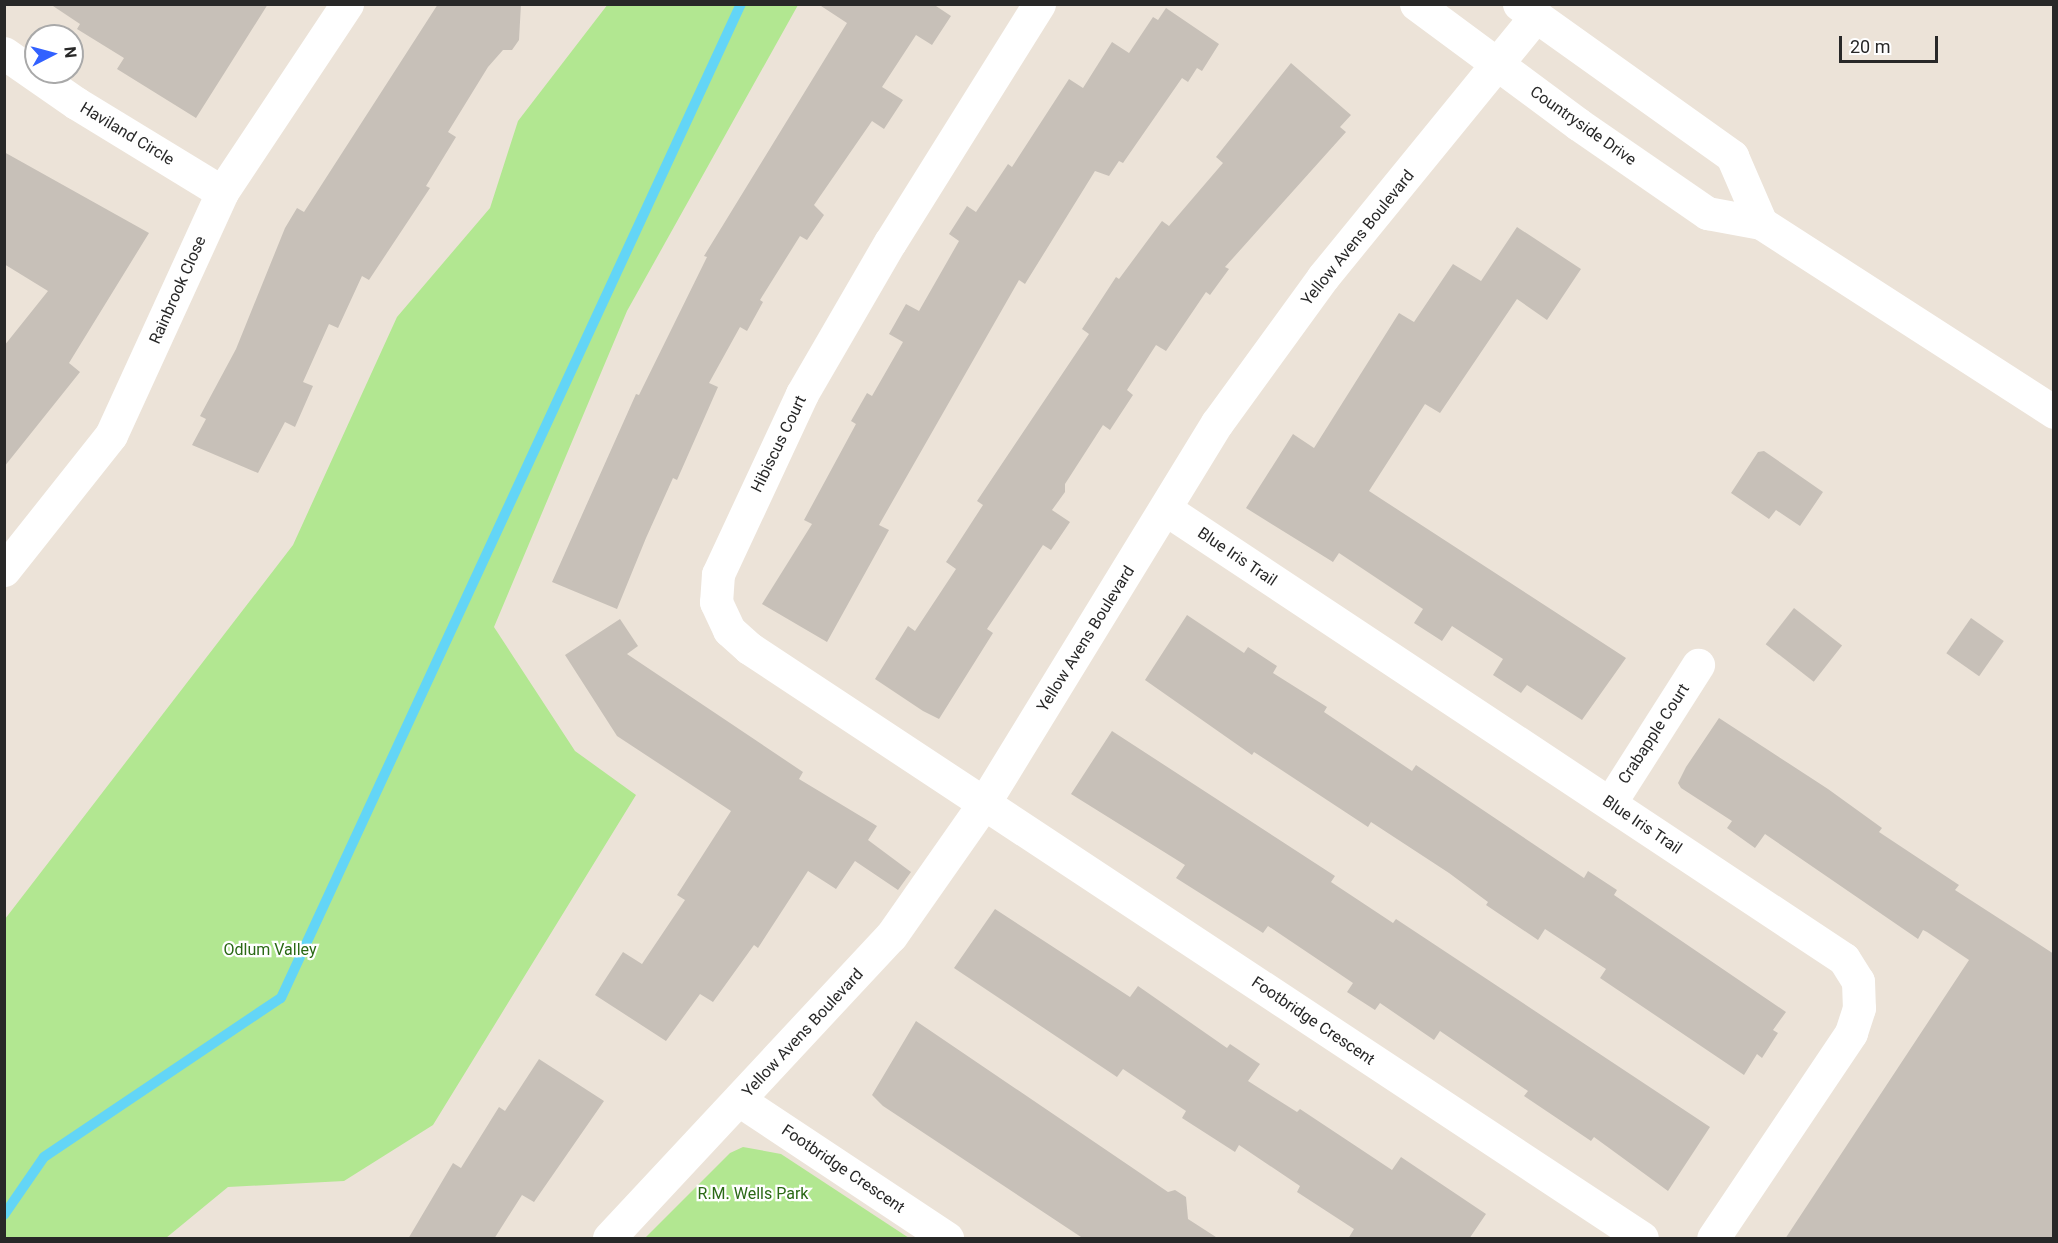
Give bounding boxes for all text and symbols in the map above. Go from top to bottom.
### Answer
north arrow [24,24,84,84]
scale bar [1842,24,1941,62]
text: 20 m [1850,36,1890,57]
text: N [60,46,80,59]
street label: Countryside Drive [1526,82,1640,170]
street label: Haviland Circle [76,98,178,170]
street label: Yellow Avens Boulevard [1298,166,1418,310]
street label: Rainbrook Close [146,233,210,347]
street label: Hibiscus Court [747,392,811,496]
street label: Blue Iris Trail [1194,523,1280,591]
street label: Yellow Avens Boulevard [1033,562,1139,716]
street label: Crabapple Court [1614,680,1694,788]
street label: Blue Iris Trail [1599,791,1685,859]
park label: Odlum Valley [223,940,317,960]
street label: Yellow Avens Boulevard [739,965,867,1101]
street label: Footbridge Crescent [1248,973,1378,1069]
street label: Footbridge Crescent [778,1121,908,1217]
park label: R.M. Wells Park [698,1184,808,1204]

